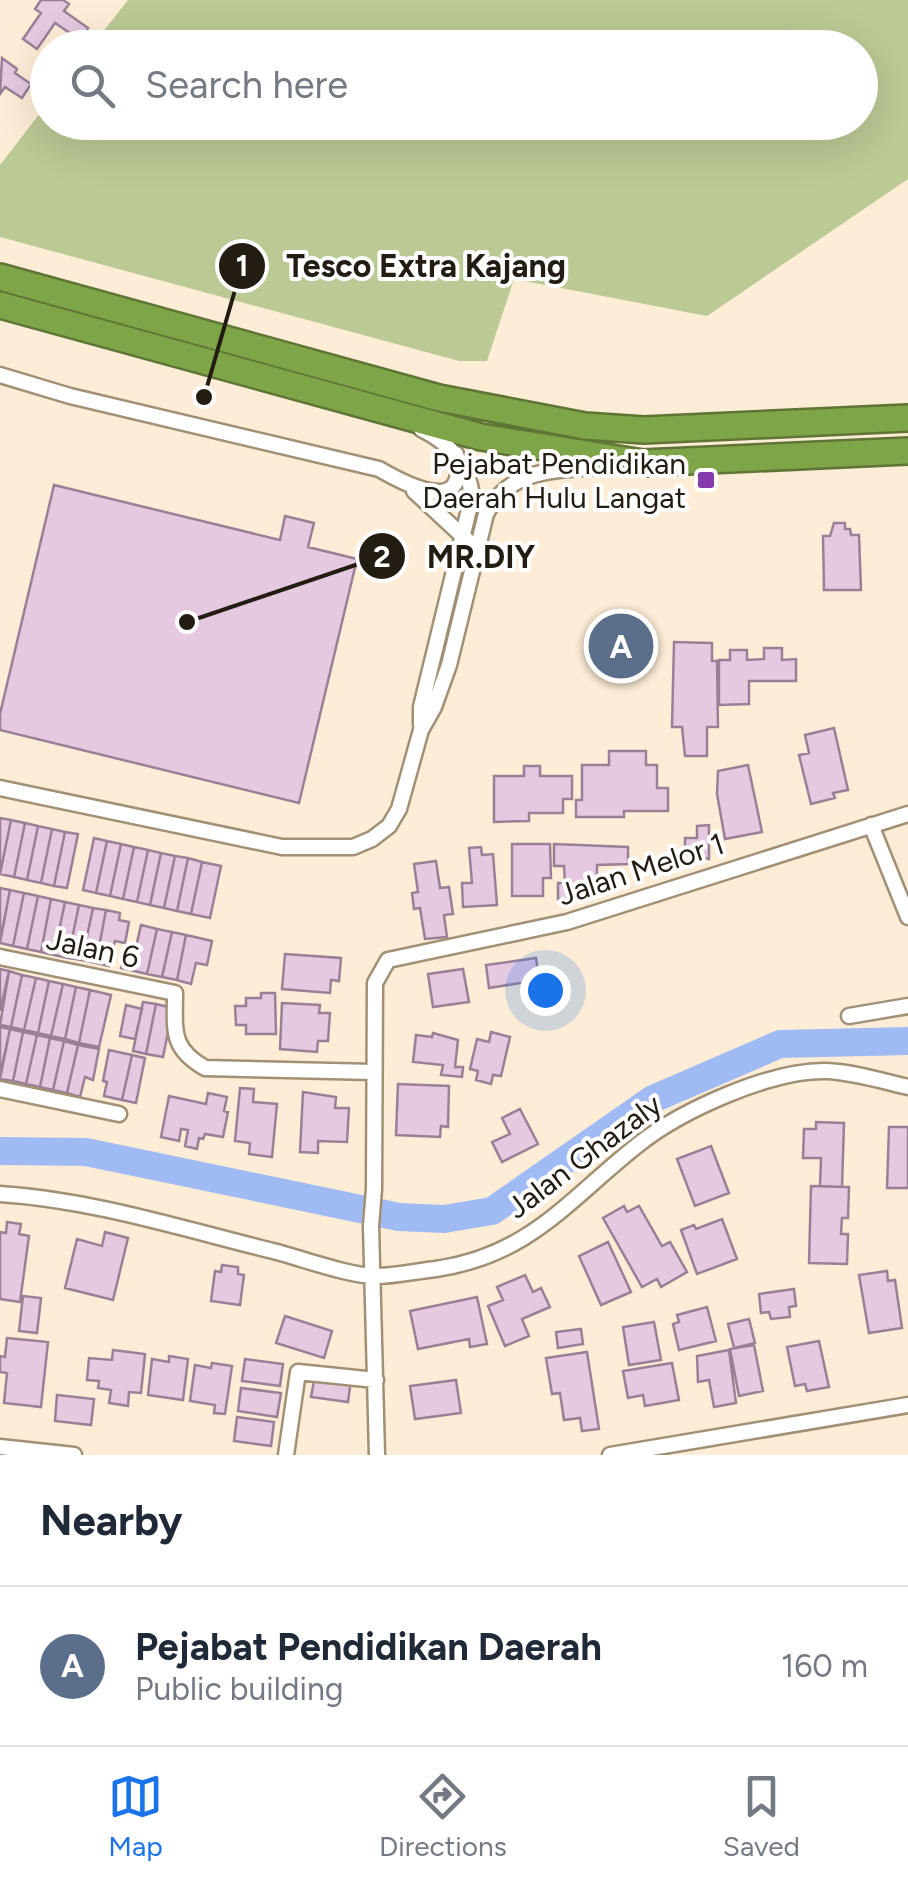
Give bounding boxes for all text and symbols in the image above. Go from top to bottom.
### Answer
search box [30,30,878,140]
icon: search [65,58,120,113]
text: Search here [145,62,348,108]
callout: Tesco Extra Kajang [217,235,586,297]
text: 1 [236,247,248,284]
text: Tesco Extra Kajang [286,247,566,285]
place label: Pejabat Pendidikan Daerah Hulu Langat [422,445,686,516]
marker: Pejabat Pendidikan Daerah Hulu Langat [695,469,717,491]
callout: MR.DIY [357,525,555,587]
text: 2 [373,538,391,575]
text: MR.DIY [427,538,535,576]
pin: A [588,608,654,684]
street label: Jalan Melor 1 [553,825,729,913]
street label: Jalan 6 [43,920,143,976]
your location [520,965,571,1016]
street label: Jalan Ghazaly [499,1086,669,1226]
text: Nearby [40,1495,182,1546]
text: Pejabat Pendidikan Daerah [135,1624,602,1670]
text: A [61,1647,84,1685]
text: 160 m [781,1647,868,1685]
text: Public building [135,1670,344,1708]
tab: Map [108,1769,163,1863]
tab: Directions [379,1769,507,1863]
tab: Saved [723,1769,800,1863]

